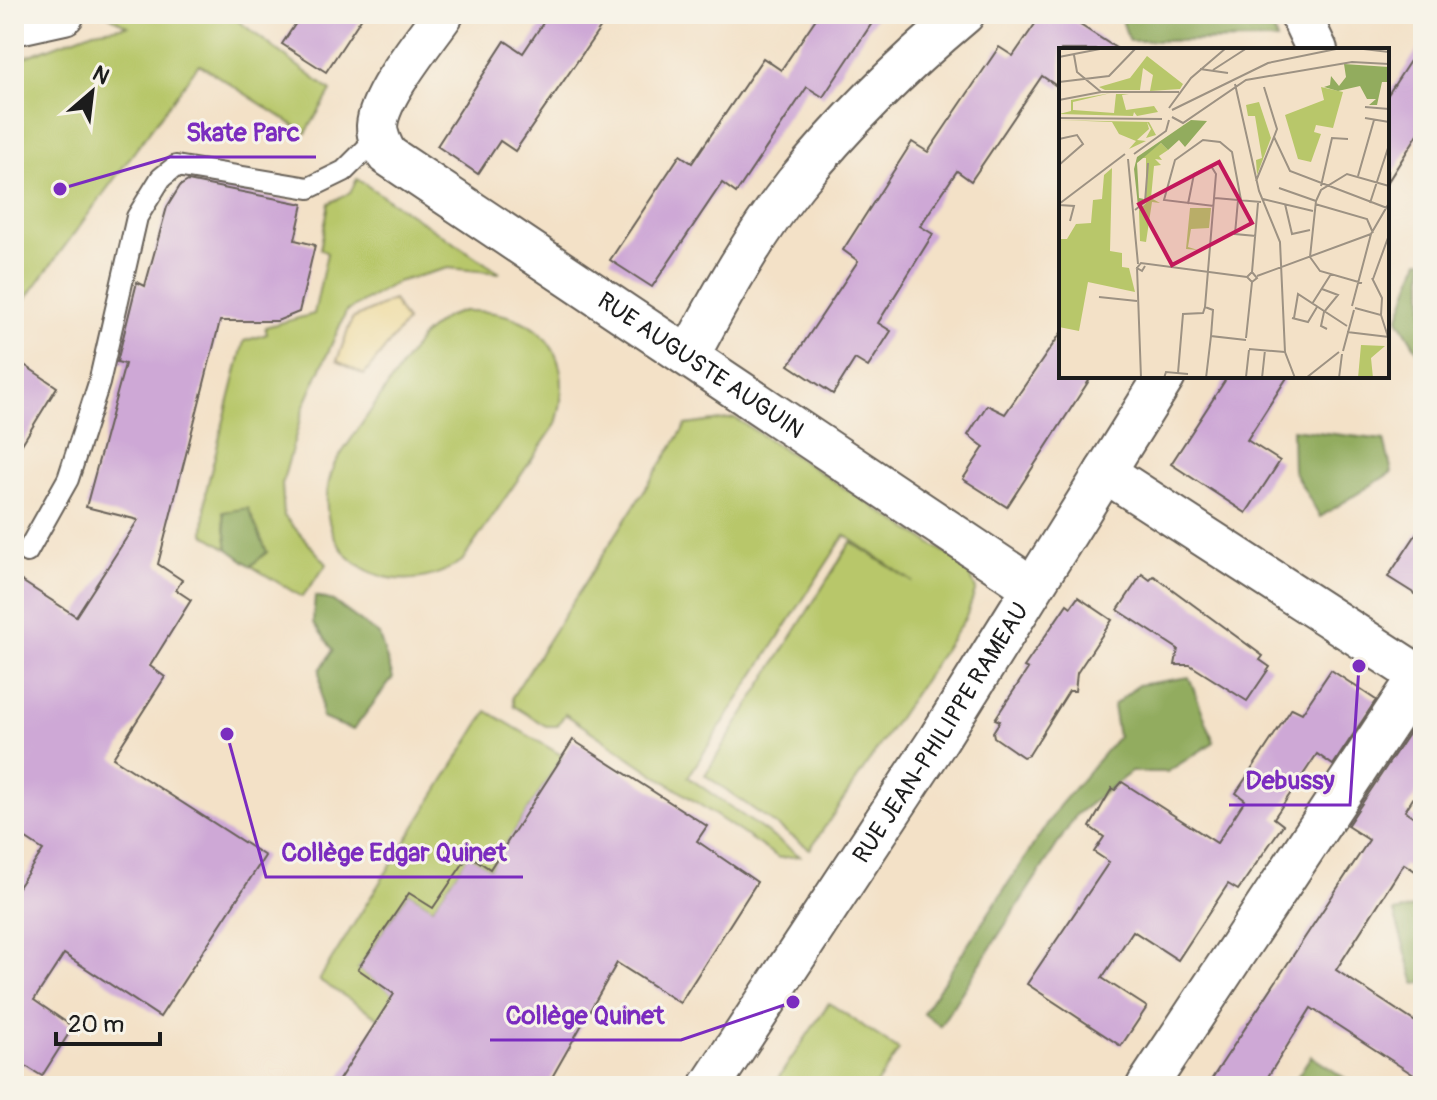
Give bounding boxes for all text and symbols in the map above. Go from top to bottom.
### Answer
inset map [1059,48,1389,378]
north arrow [52,52,132,132]
text: N [88,59,114,91]
callout: Skate Parc [170,107,316,157]
text: Skate Parc [186,117,300,149]
street label: RUE AUGUSTE AUGUIN [592,286,810,445]
street label: RUE JEAN-PHILIPPE RAMEAU [847,597,1035,868]
callout: Debussy [1229,755,1350,805]
text: Debussy [1245,765,1336,797]
callout: Collège Edgar Quinet [266,827,523,877]
text: Collège Edgar Quinet [281,837,507,869]
callout: Collège Quinet [490,990,681,1040]
scale bar [56,996,160,1046]
text: Collège Quinet [505,1000,665,1032]
text: 20 m [68,1010,124,1039]

